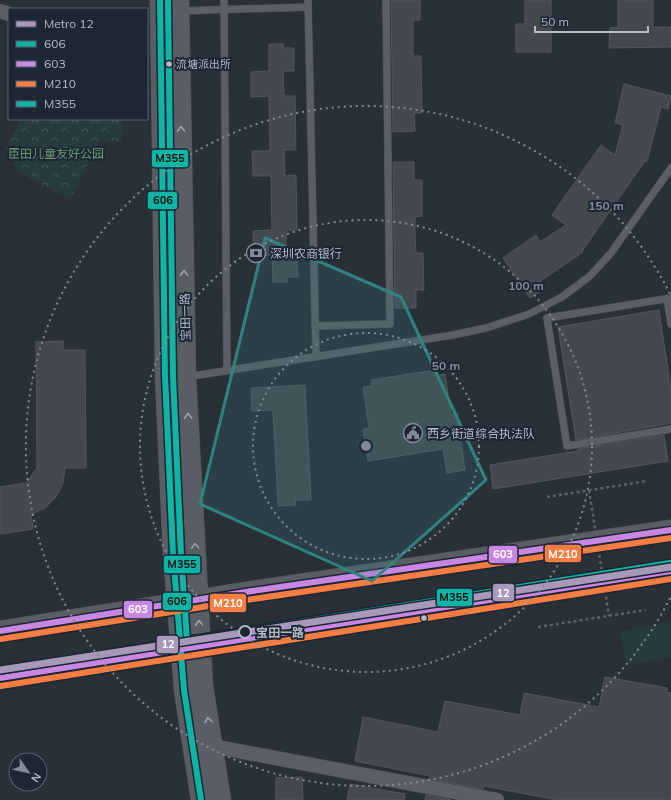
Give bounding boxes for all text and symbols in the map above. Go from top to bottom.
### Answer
legend [8,8,148,120]
scale bar [535,8,648,34]
text: 50 m [541,14,569,29]
text: Metro 12 [44,16,94,31]
text: 606 [44,36,66,51]
text: 603 [44,56,66,71]
place label: 流塘派出所 [176,57,231,71]
marker: 流塘派出所 [164,59,174,69]
text: M210 [44,76,76,91]
text: M355 [44,96,76,111]
one-way arrow [177,126,186,132]
park label: 臣田儿童友好公园 [8,146,104,161]
line badge: M355 [151,149,189,168]
text: M355 [155,151,185,165]
line badge: 606 [147,191,178,210]
text: 606 [153,193,173,207]
text: 150 m [588,198,624,213]
bank icon: 深圳农商银行 [245,242,267,264]
place label: 深圳农商银行 [270,246,342,261]
one-way arrow [180,270,188,276]
text: 100 m [508,278,544,293]
street label: 宝田一路 [177,293,193,341]
text: 50 m [432,358,460,373]
one-way arrow [183,413,192,419]
public building icon: 西乡街道综合执法队 [402,422,424,444]
place label: 西乡街道综合执法队 [427,426,535,441]
centre of rings [359,439,373,453]
one-way arrow [190,543,199,549]
line badge: M210 [544,544,582,563]
line badge: 603 [488,545,518,564]
text: 603 [493,547,513,561]
text: M210 [548,547,578,561]
line badge: M355 [163,555,201,574]
text: M355 [167,557,197,571]
line badge: 12 [492,583,515,602]
text: 12 [496,586,510,600]
line badge: M355 [436,588,473,607]
text: M355 [439,590,469,604]
line badge: 606 [162,592,192,611]
line badge: M210 [209,593,247,613]
text: 606 [167,594,187,608]
text: M210 [213,596,243,610]
line badge: 603 [123,600,153,619]
text: 603 [128,602,148,616]
unlabelled marker [419,613,429,623]
one-way arrow [194,620,203,626]
marker: 宝田一路 [238,625,252,639]
place label: 宝田一路 [256,625,304,640]
line badge: 12 [156,635,179,654]
text: 12 [161,637,175,651]
one-way arrow [204,717,213,723]
north arrow [8,752,48,792]
text: N [28,770,44,785]

